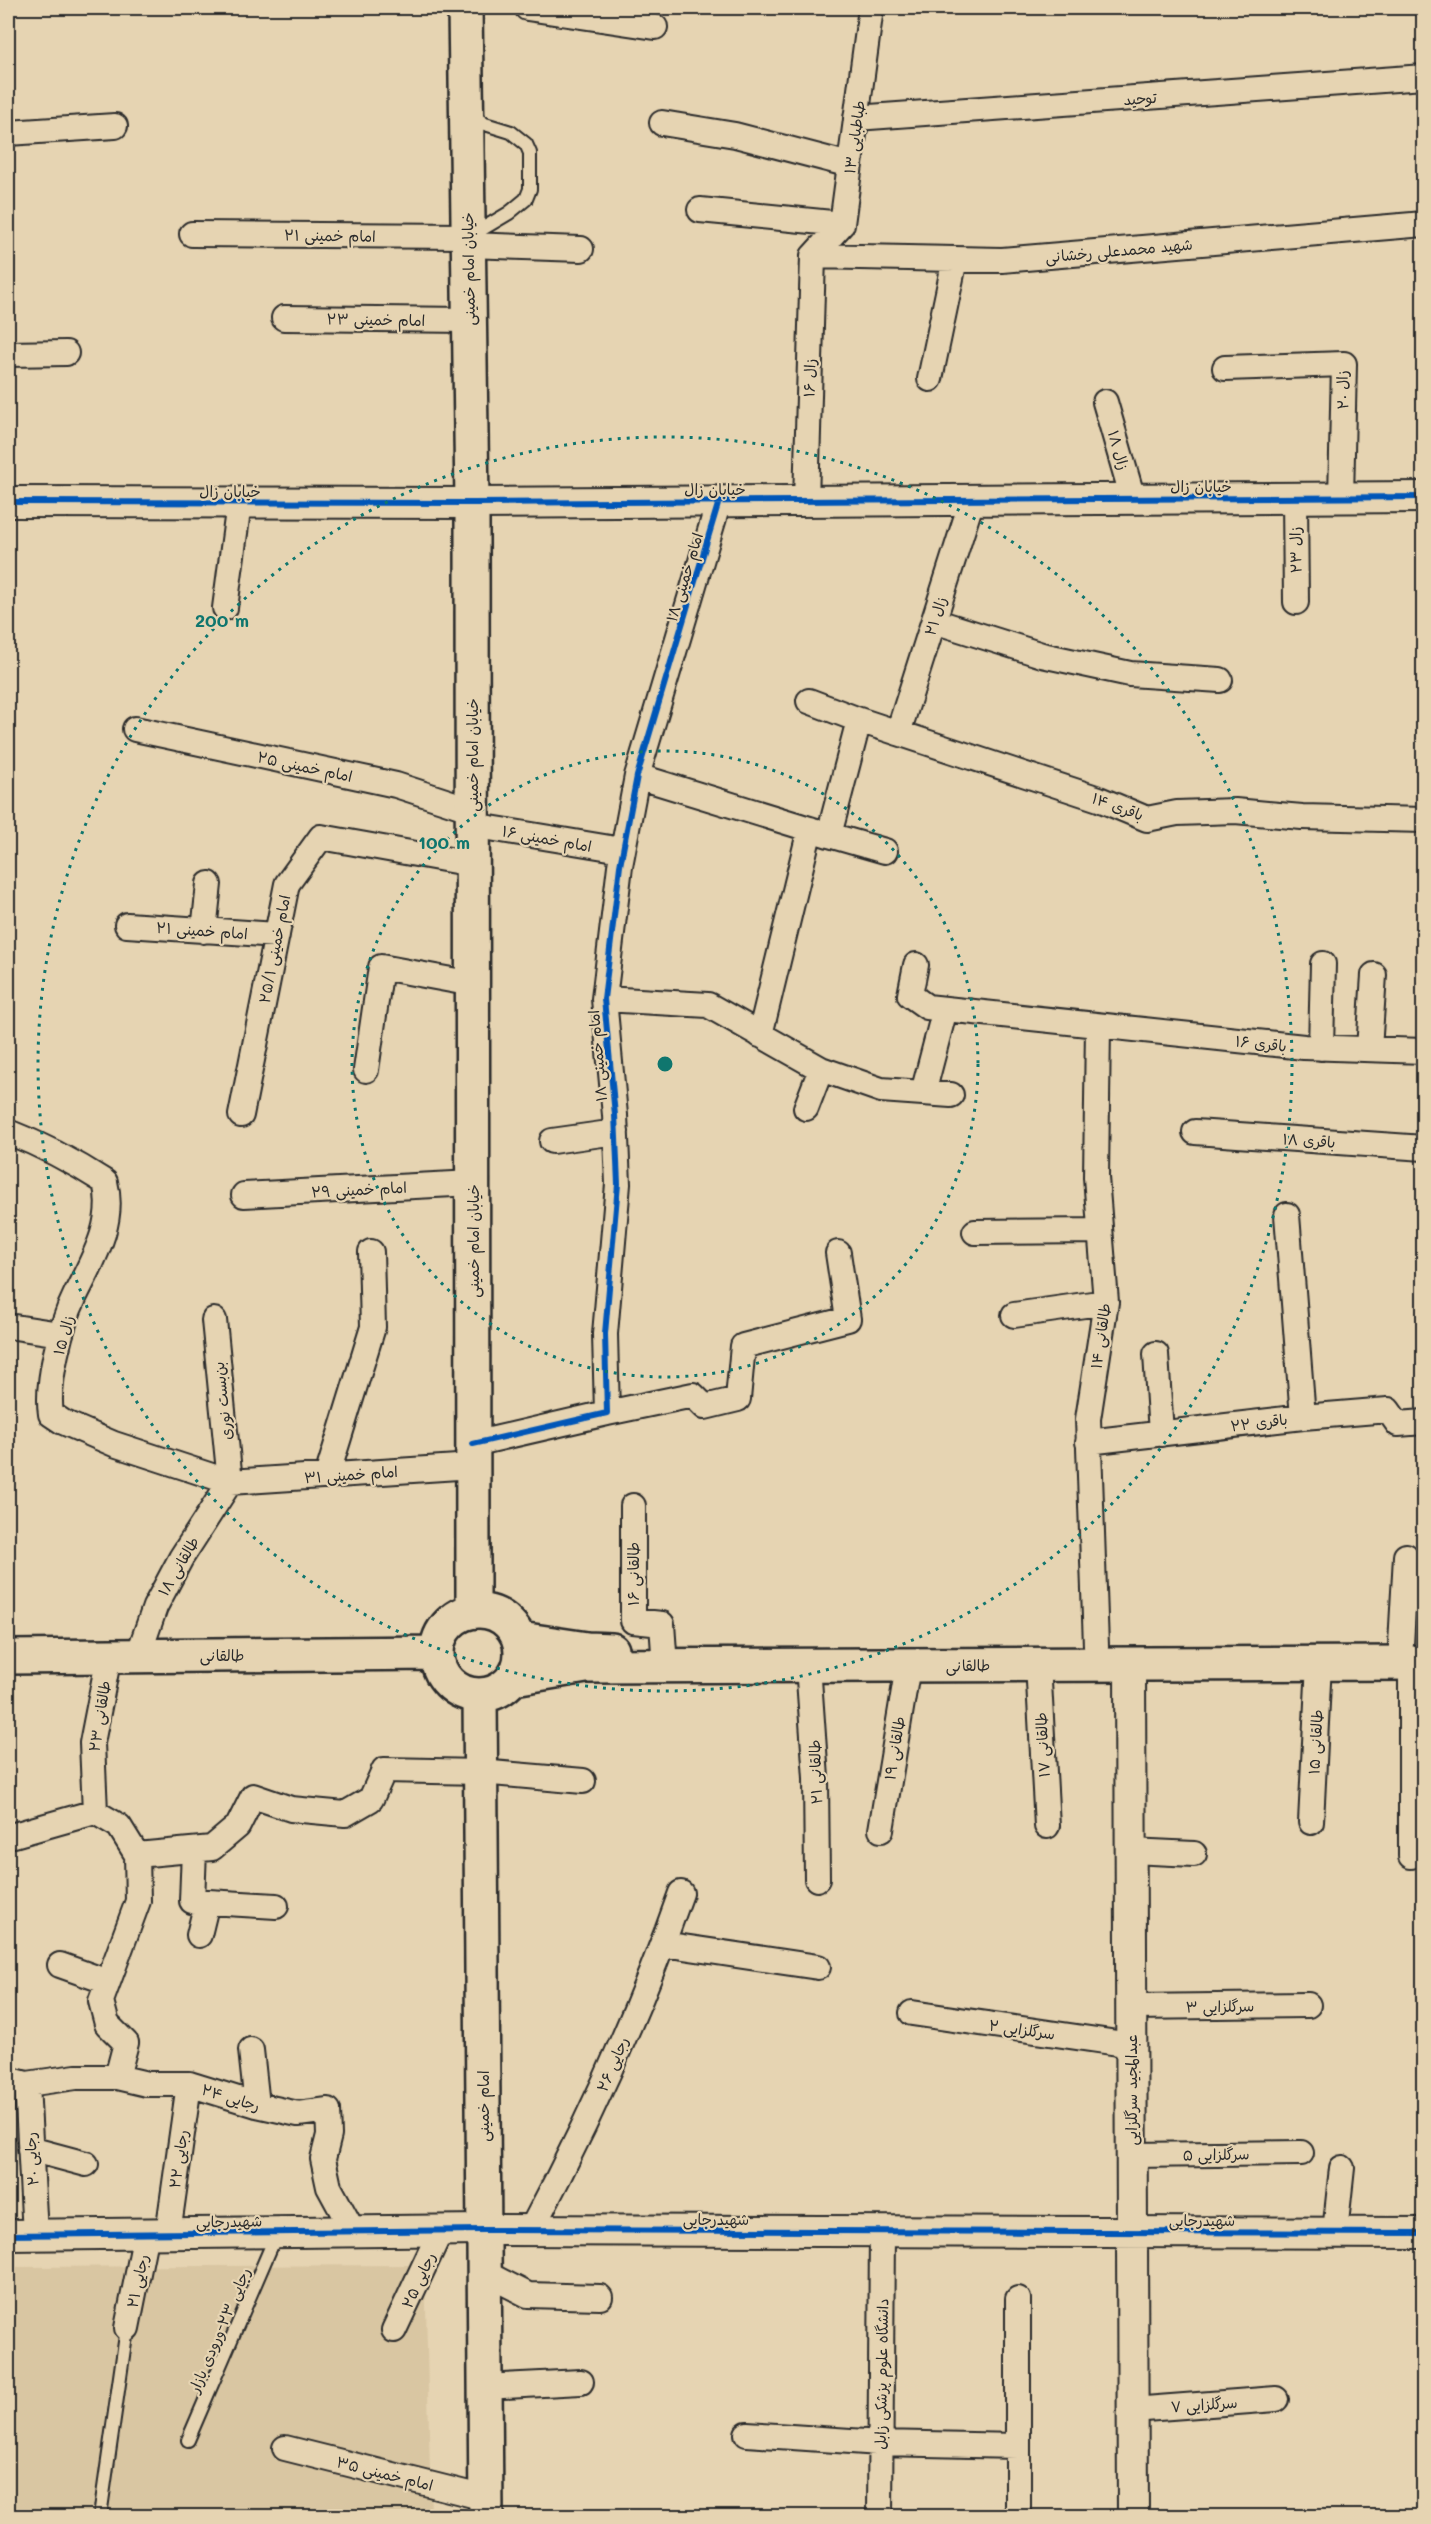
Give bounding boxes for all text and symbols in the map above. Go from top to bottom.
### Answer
street label: توحید [1123,87,1158,109]
street label: طباطبایی ۱۳ [839,99,870,175]
street label: خیابان امام خمینی [457,212,481,326]
street label: امام خمینی ۲۱ [284,224,376,248]
street label: شهید محمدعلی رخشانی [1044,234,1194,267]
street label: امام خمینی ۲۳ [326,308,425,332]
street label: زال ۱۶ [798,358,820,398]
street label: زال ۲۰ [1332,370,1352,410]
street label: زال ۱۸ [1104,428,1134,472]
street label: خیابان زال [1170,476,1232,496]
street label: خیابان زال [684,479,746,499]
street label: خیابان زال [199,481,261,501]
street label: زال ۲۳ [1285,526,1305,574]
street label: امام خمینی ۱۸ [661,530,709,625]
street label: زال ۲۱ [919,594,951,638]
text: 200 m [195,608,249,632]
street label: خیابان امام خمینی [462,698,484,812]
street label: امام خمینی ۲۵ [255,746,354,788]
street label: باقری ۱۴ [1089,787,1147,825]
street label: امام خمینی ۱۶ [500,820,593,858]
text: 100 m [418,830,470,854]
street label: امام خمینی ۲۵/۱ [254,893,296,1005]
street label: امام خمینی ۲۱ [155,917,248,945]
street label: امام خمینی ۱۸ [583,1009,613,1103]
street label: باقری ۱۶ [1234,1030,1288,1056]
centre of rings [655,1054,675,1074]
street label: باقری ۱۸ [1282,1128,1336,1152]
street label: امام خمینی ۲۹ [311,1177,407,1203]
street label: خیابان امام خمینی [463,1184,485,1298]
street label: طالقانی ۱۴ [1085,1302,1115,1370]
street label: زال ۱۵ [48,1313,78,1357]
street label: بن‌بست نوری [208,1361,236,1441]
street label: باقری ۲۲ [1229,1409,1289,1435]
street label: امام خمینی ۳۱ [303,1461,399,1489]
street label: طالقانی ۱۸ [153,1533,204,1600]
street label: طالقانی ۱۶ [623,1542,644,1606]
street label: طالقانی [200,1645,244,1666]
street label: طالقانی [946,1655,990,1676]
street label: طالقانی ۲۳ [84,1679,115,1753]
street label: طالقانی ۱۵ [1303,1709,1328,1775]
street label: طالقانی ۱۷ [1030,1712,1055,1778]
street label: طالقانی ۱۹ [879,1715,910,1781]
street label: طالقانی ۲۱ [804,1739,827,1805]
street label: سرگلزایی ۳ [1185,1995,1255,2018]
street label: سرگلزایی ۲ [987,2014,1056,2045]
street label: رجایی ۲۶ [591,2033,633,2095]
street label: عبدالمجید سرگلزایی [1121,2034,1142,2146]
street label: امام خمینی [473,2070,495,2142]
street label: رجایی ۲۴ [199,2079,263,2116]
street label: رجایی ۲۲ [164,2128,193,2190]
street label: رجایی ۲۰ [20,2132,43,2186]
street label: سرگلزایی ۵ [1182,2143,1250,2166]
street label: شهیدرجایی [683,2209,749,2230]
street label: شهیدرجایی [196,2210,262,2233]
street label: شهیدرجایی [1169,2210,1235,2231]
street label: رجایی ۲۵ [396,2249,440,2312]
street label: رجایی ۲۱ [122,2252,153,2310]
street label: رجایی ۲۳-ورودی بازار [183,2264,255,2397]
street label: دانشگاه علوم پزشکی زابل [870,2298,895,2450]
street label: سرگلزایی ۷ [1170,2392,1238,2417]
street label: امام خمینی ۳۵ [334,2451,435,2497]

